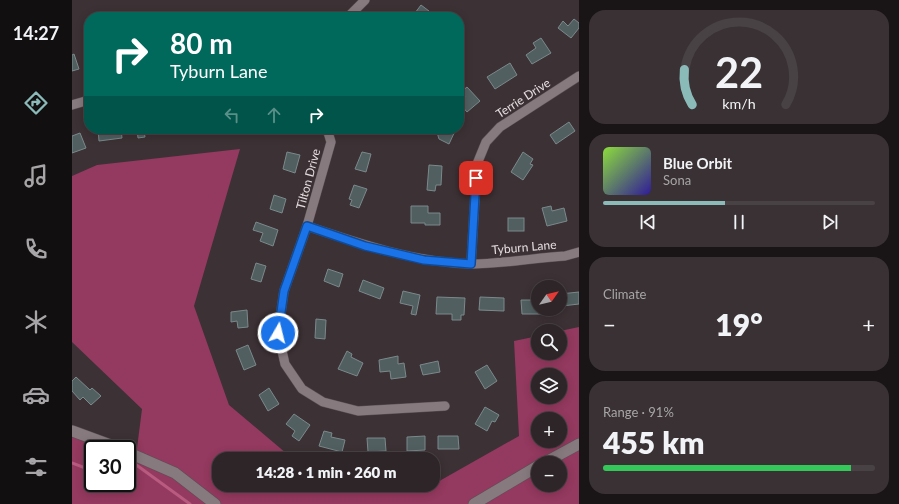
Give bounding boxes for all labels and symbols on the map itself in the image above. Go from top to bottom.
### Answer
street label: Terrie Drive [493,75,553,121]
street label: Tilton Drive [293,147,323,211]
pin [459,161,493,195]
street label: Tyburn Lane [491,237,557,257]
north arrow [531,280,567,316]
position arrow [257,312,299,354]
speed limit sign: 30 [84,440,136,492]

